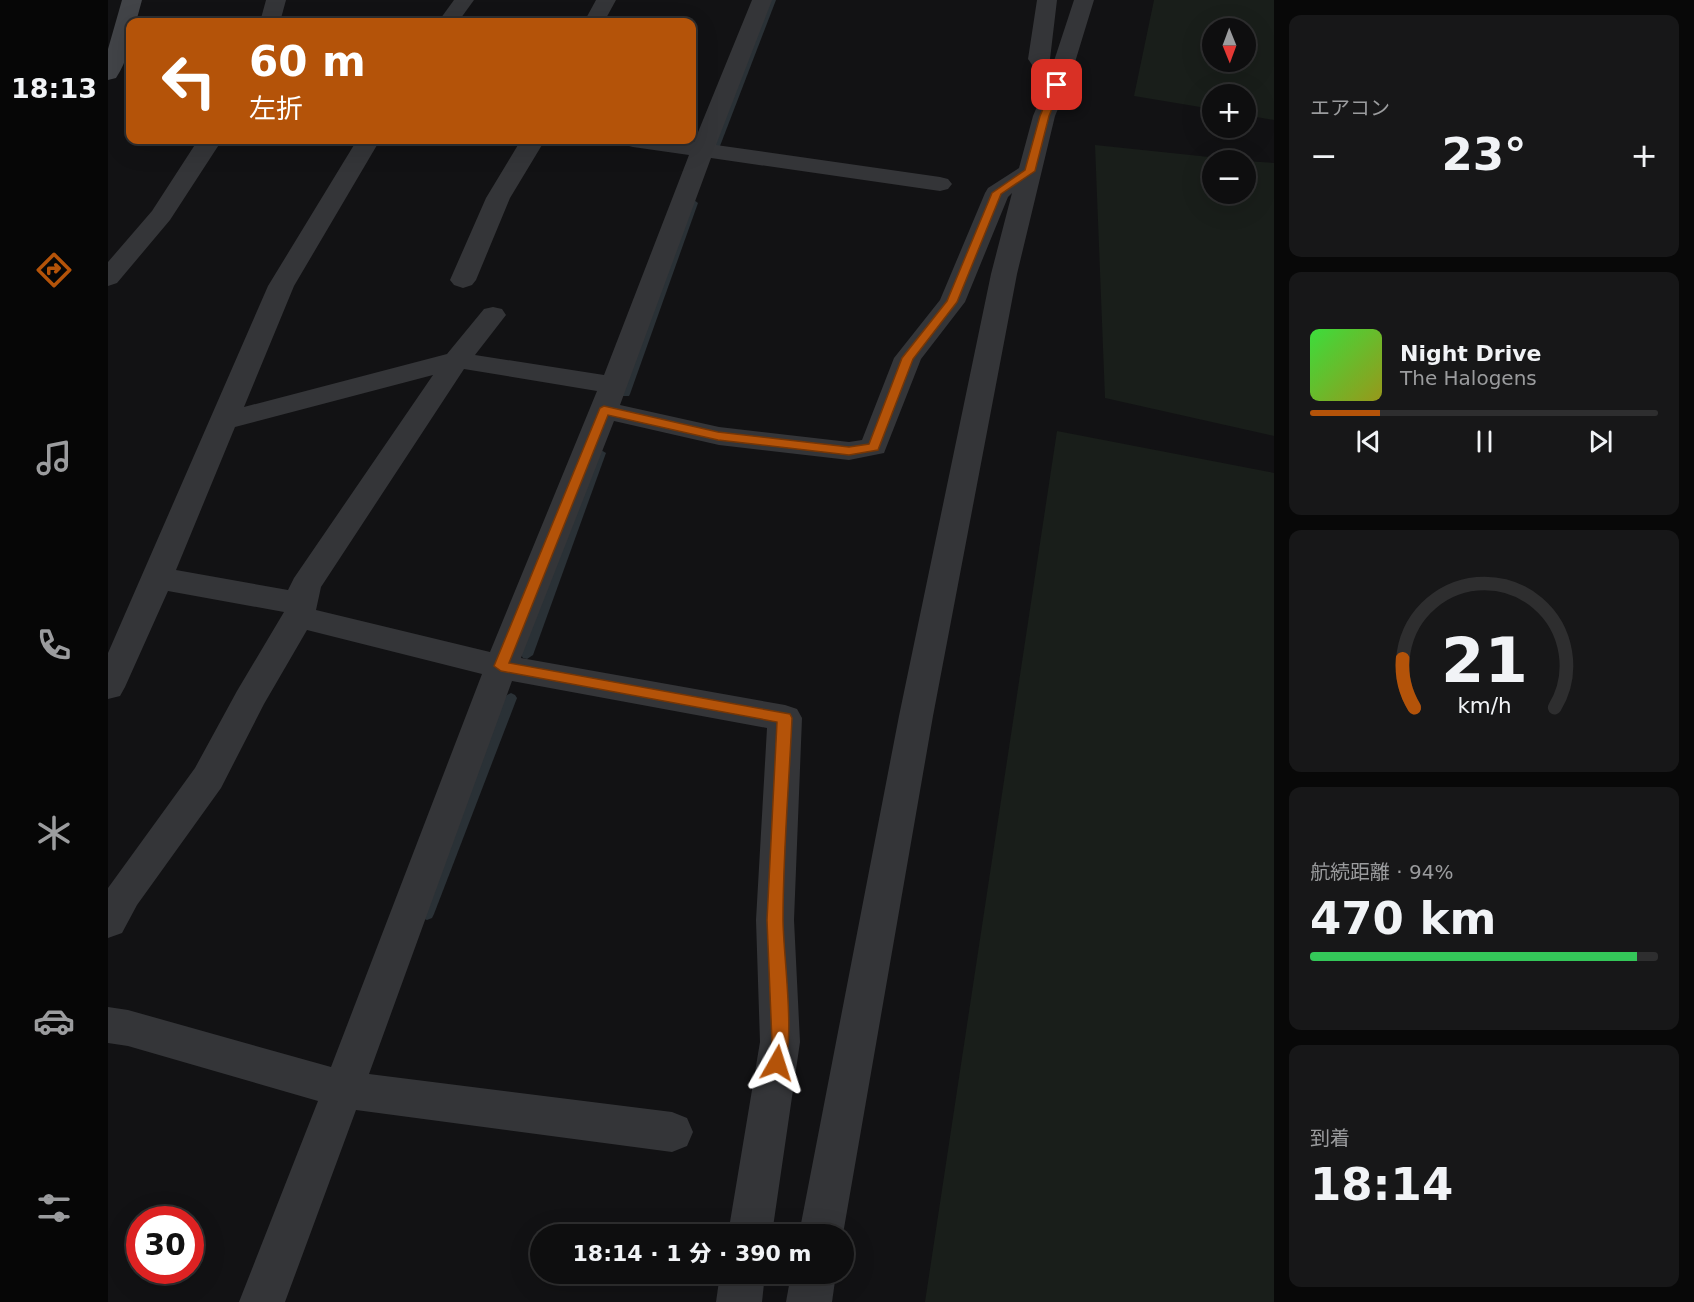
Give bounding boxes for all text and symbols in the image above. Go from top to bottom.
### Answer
north arrow [1202,18,1256,72]
map controls [1202,18,1256,204]
text: 60 m [249,37,366,86]
icon: left [150,42,228,120]
pin [1031,59,1082,110]
icon: arrive [1040,68,1073,101]
text: 18:13 [11,73,97,104]
button: + [1202,84,1256,138]
text: 左折 [249,93,303,124]
text: エアコン [1310,96,1390,120]
text: 23° [1441,128,1527,181]
text: − [1310,136,1338,175]
text: + [1630,136,1658,175]
button: − [1202,150,1256,204]
icon: directions [33,249,75,291]
text: Night Drive [1400,341,1541,366]
text: The Halogens [1400,366,1537,390]
icon: previous [1352,425,1385,458]
icon: pause [1468,425,1501,458]
icon: next [1584,425,1617,458]
icon: music [33,437,75,479]
icon: phone [33,624,75,666]
text: 21 [1441,624,1527,697]
text: km/h [1457,693,1511,718]
icon: climate [33,812,75,854]
text: 航続距離 · 94% [1310,860,1454,884]
text: 470 km [1310,892,1496,945]
icon: car [33,1000,75,1042]
position arrow [745,1031,809,1095]
text: 到着 [1310,1126,1350,1150]
text: 18:14 [1310,1158,1453,1211]
icon: filters [33,1187,75,1229]
speed limit sign: 30 [126,1206,204,1284]
text: 18:14 · 1 分 · 390 m [573,1241,811,1266]

